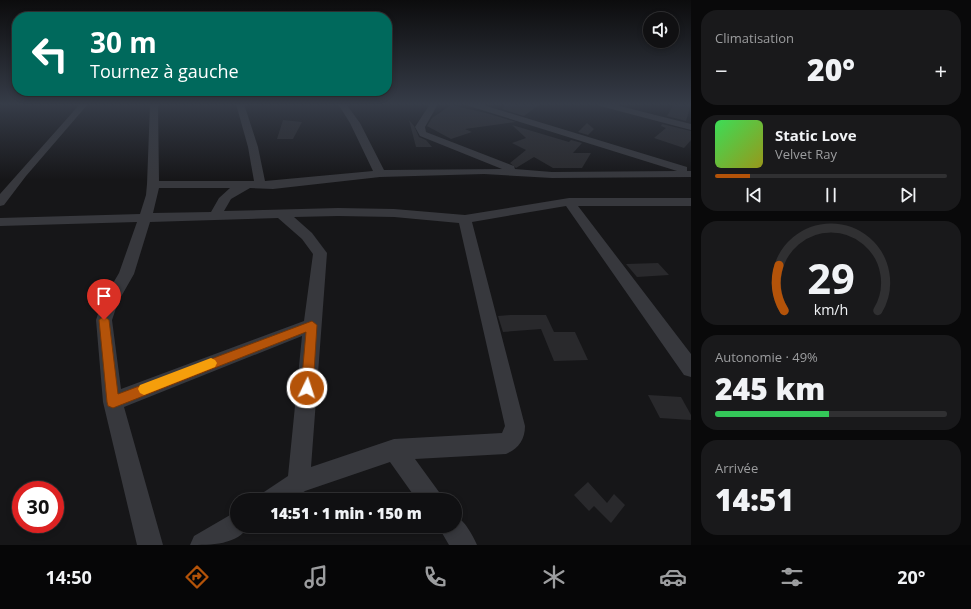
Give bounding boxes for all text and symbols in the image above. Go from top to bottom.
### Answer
map controls [643,12,679,48]
button: sound [643,12,679,48]
text: 30 m [90,23,157,61]
icon: left [24,28,76,80]
text: Climatisation [715,29,794,47]
text: 20° [807,49,855,90]
text: − [715,55,728,85]
text: + [934,55,947,85]
text: Tournez à gauche [90,59,239,83]
text: Static Love [775,125,857,145]
text: Velvet Ray [775,145,837,163]
icon: previous [743,184,765,206]
icon: pause [820,184,842,206]
icon: next [897,184,919,206]
text: 29 [807,249,855,305]
pin [87,279,121,320]
icon: arrive [93,285,115,307]
text: km/h [814,299,848,318]
text: Autonomie · 49% [715,348,818,366]
position arrow [286,367,328,409]
text: 245 km [715,368,825,409]
text: Arrivée [715,459,758,477]
text: 14:51 [715,479,794,520]
speed limit sign: 30 [12,481,64,533]
text: 14:51 · 1 min · 150 m [270,503,422,523]
icon: directions [183,563,211,591]
icon: music [302,563,330,591]
icon: phone [421,563,449,591]
icon: climate [540,563,568,591]
icon: car [659,563,687,591]
icon: filters [778,563,806,591]
text: 14:50 [46,565,92,589]
text: 20° [897,565,925,589]

